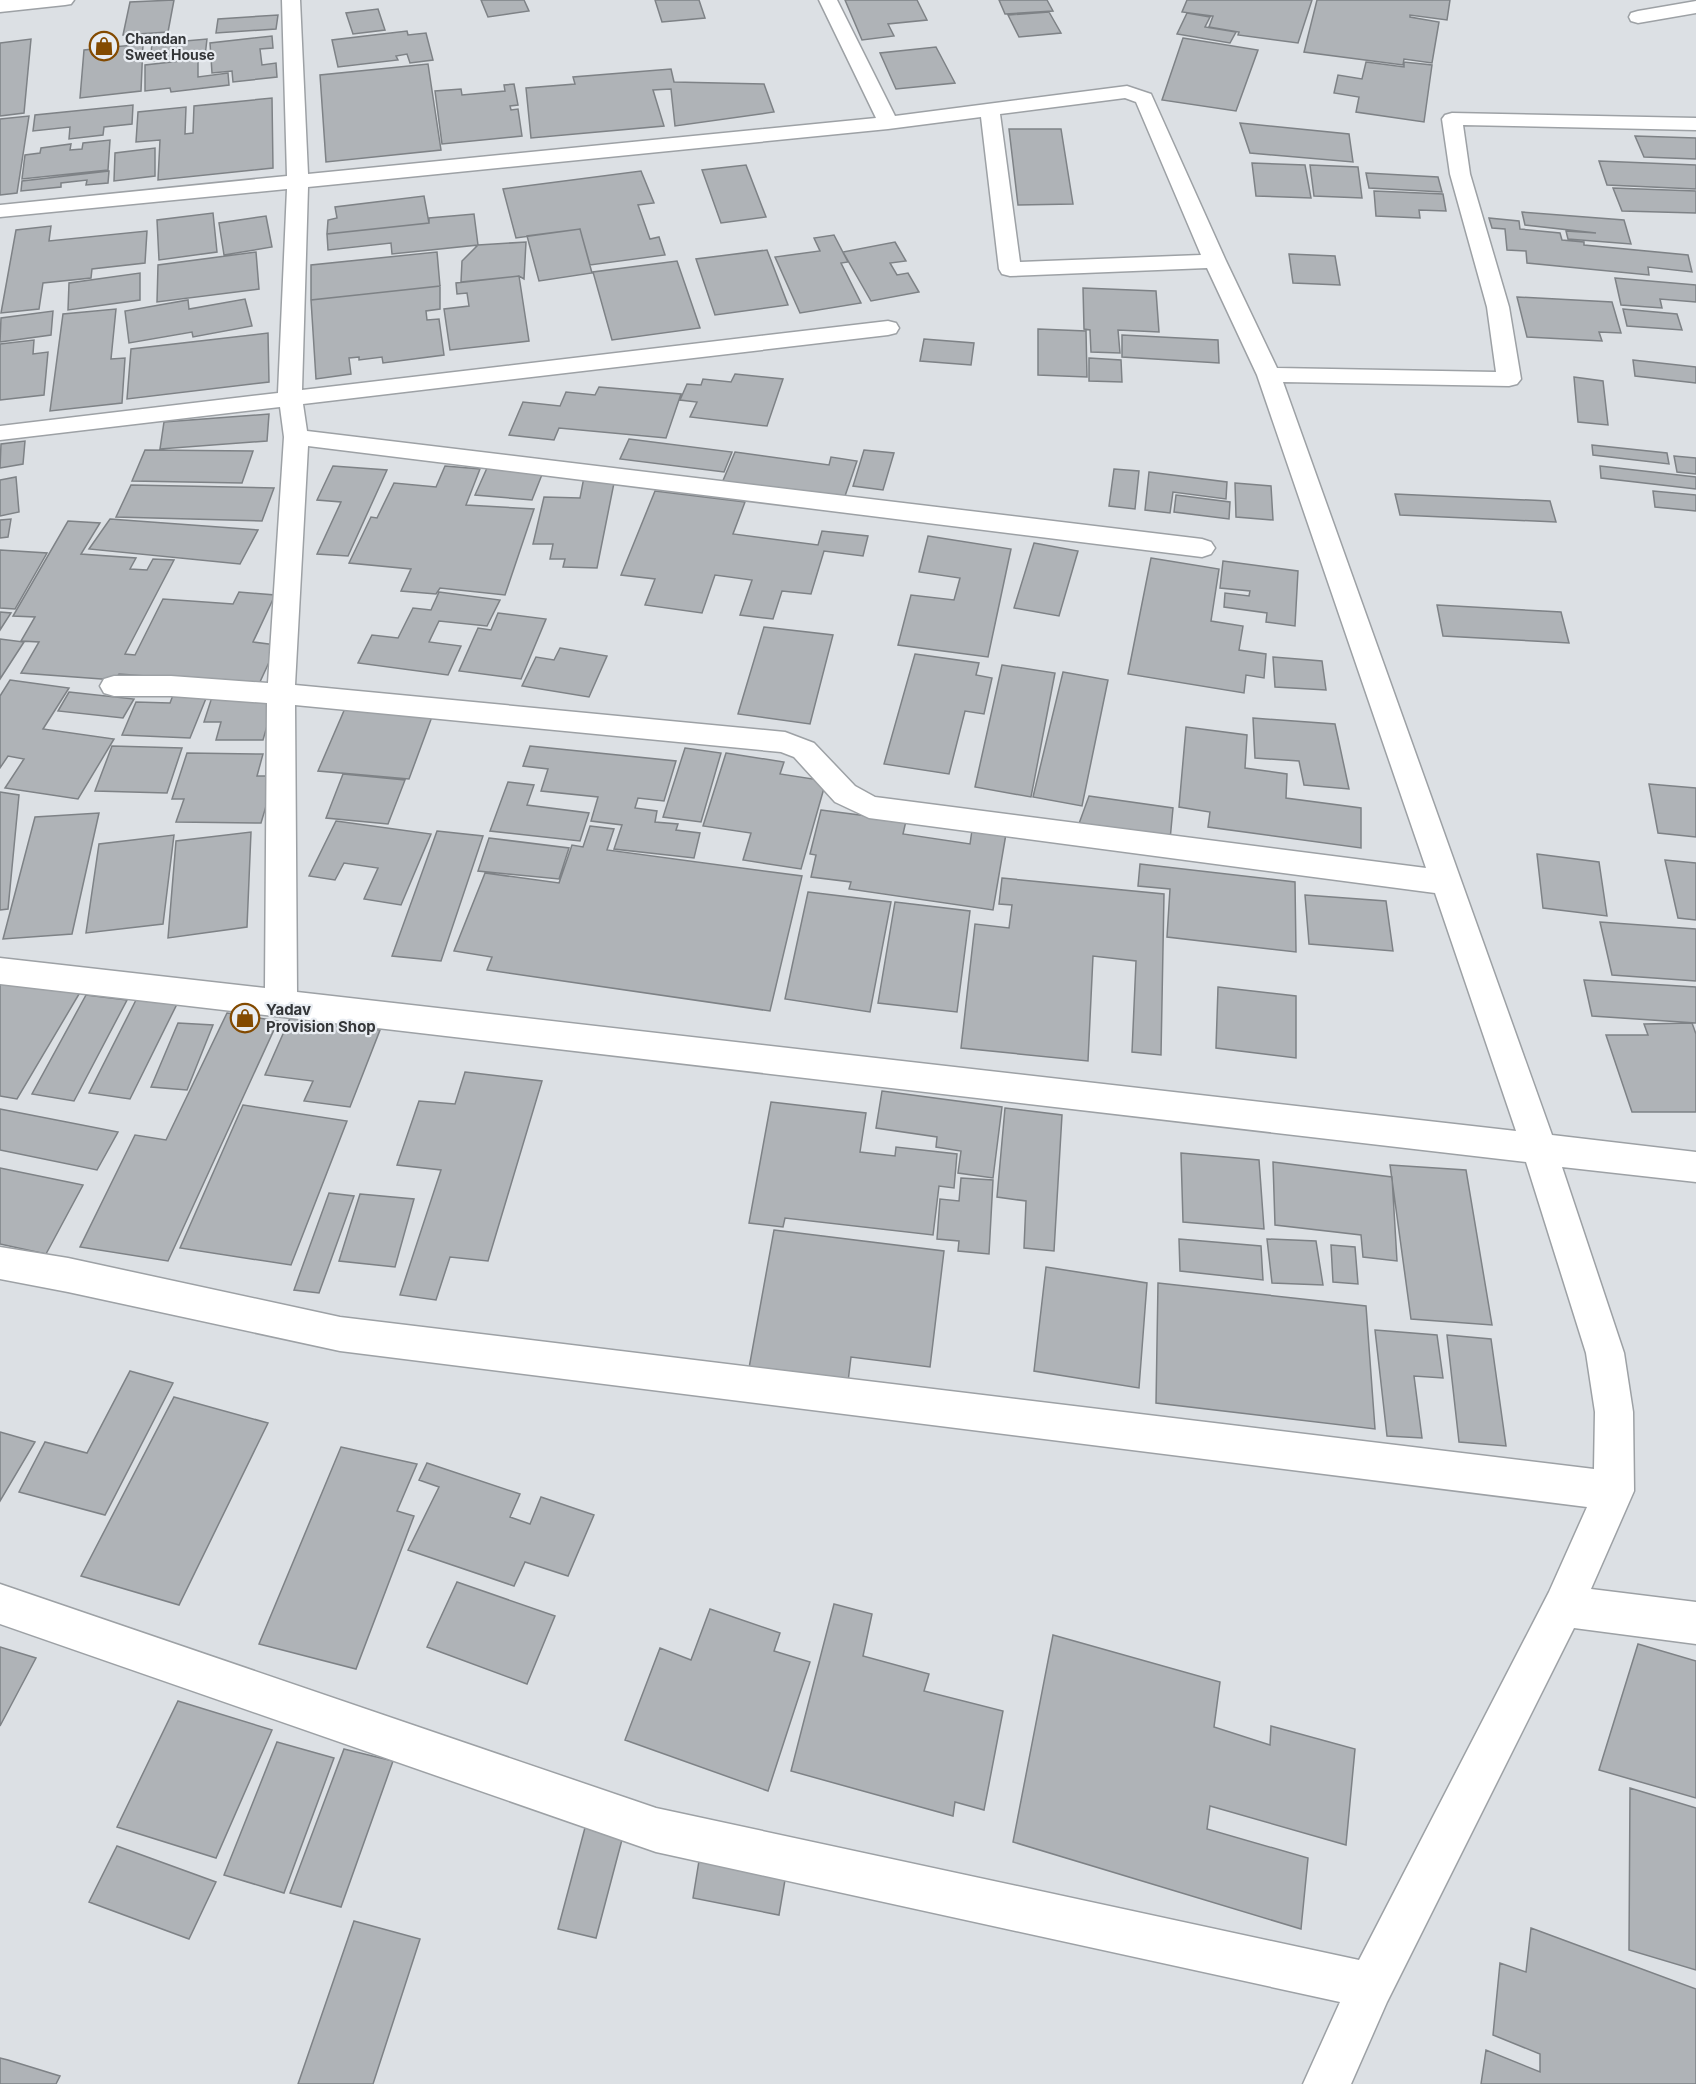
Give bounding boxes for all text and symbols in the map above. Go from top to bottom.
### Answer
shop icon: Chandan Sweet House [88,30,120,62]
place label: Chandan Sweet House [125,30,215,63]
place label: Yadav Provision Shop [266,1000,376,1036]
shop icon: Yadav Provision Shop [229,1002,261,1034]

